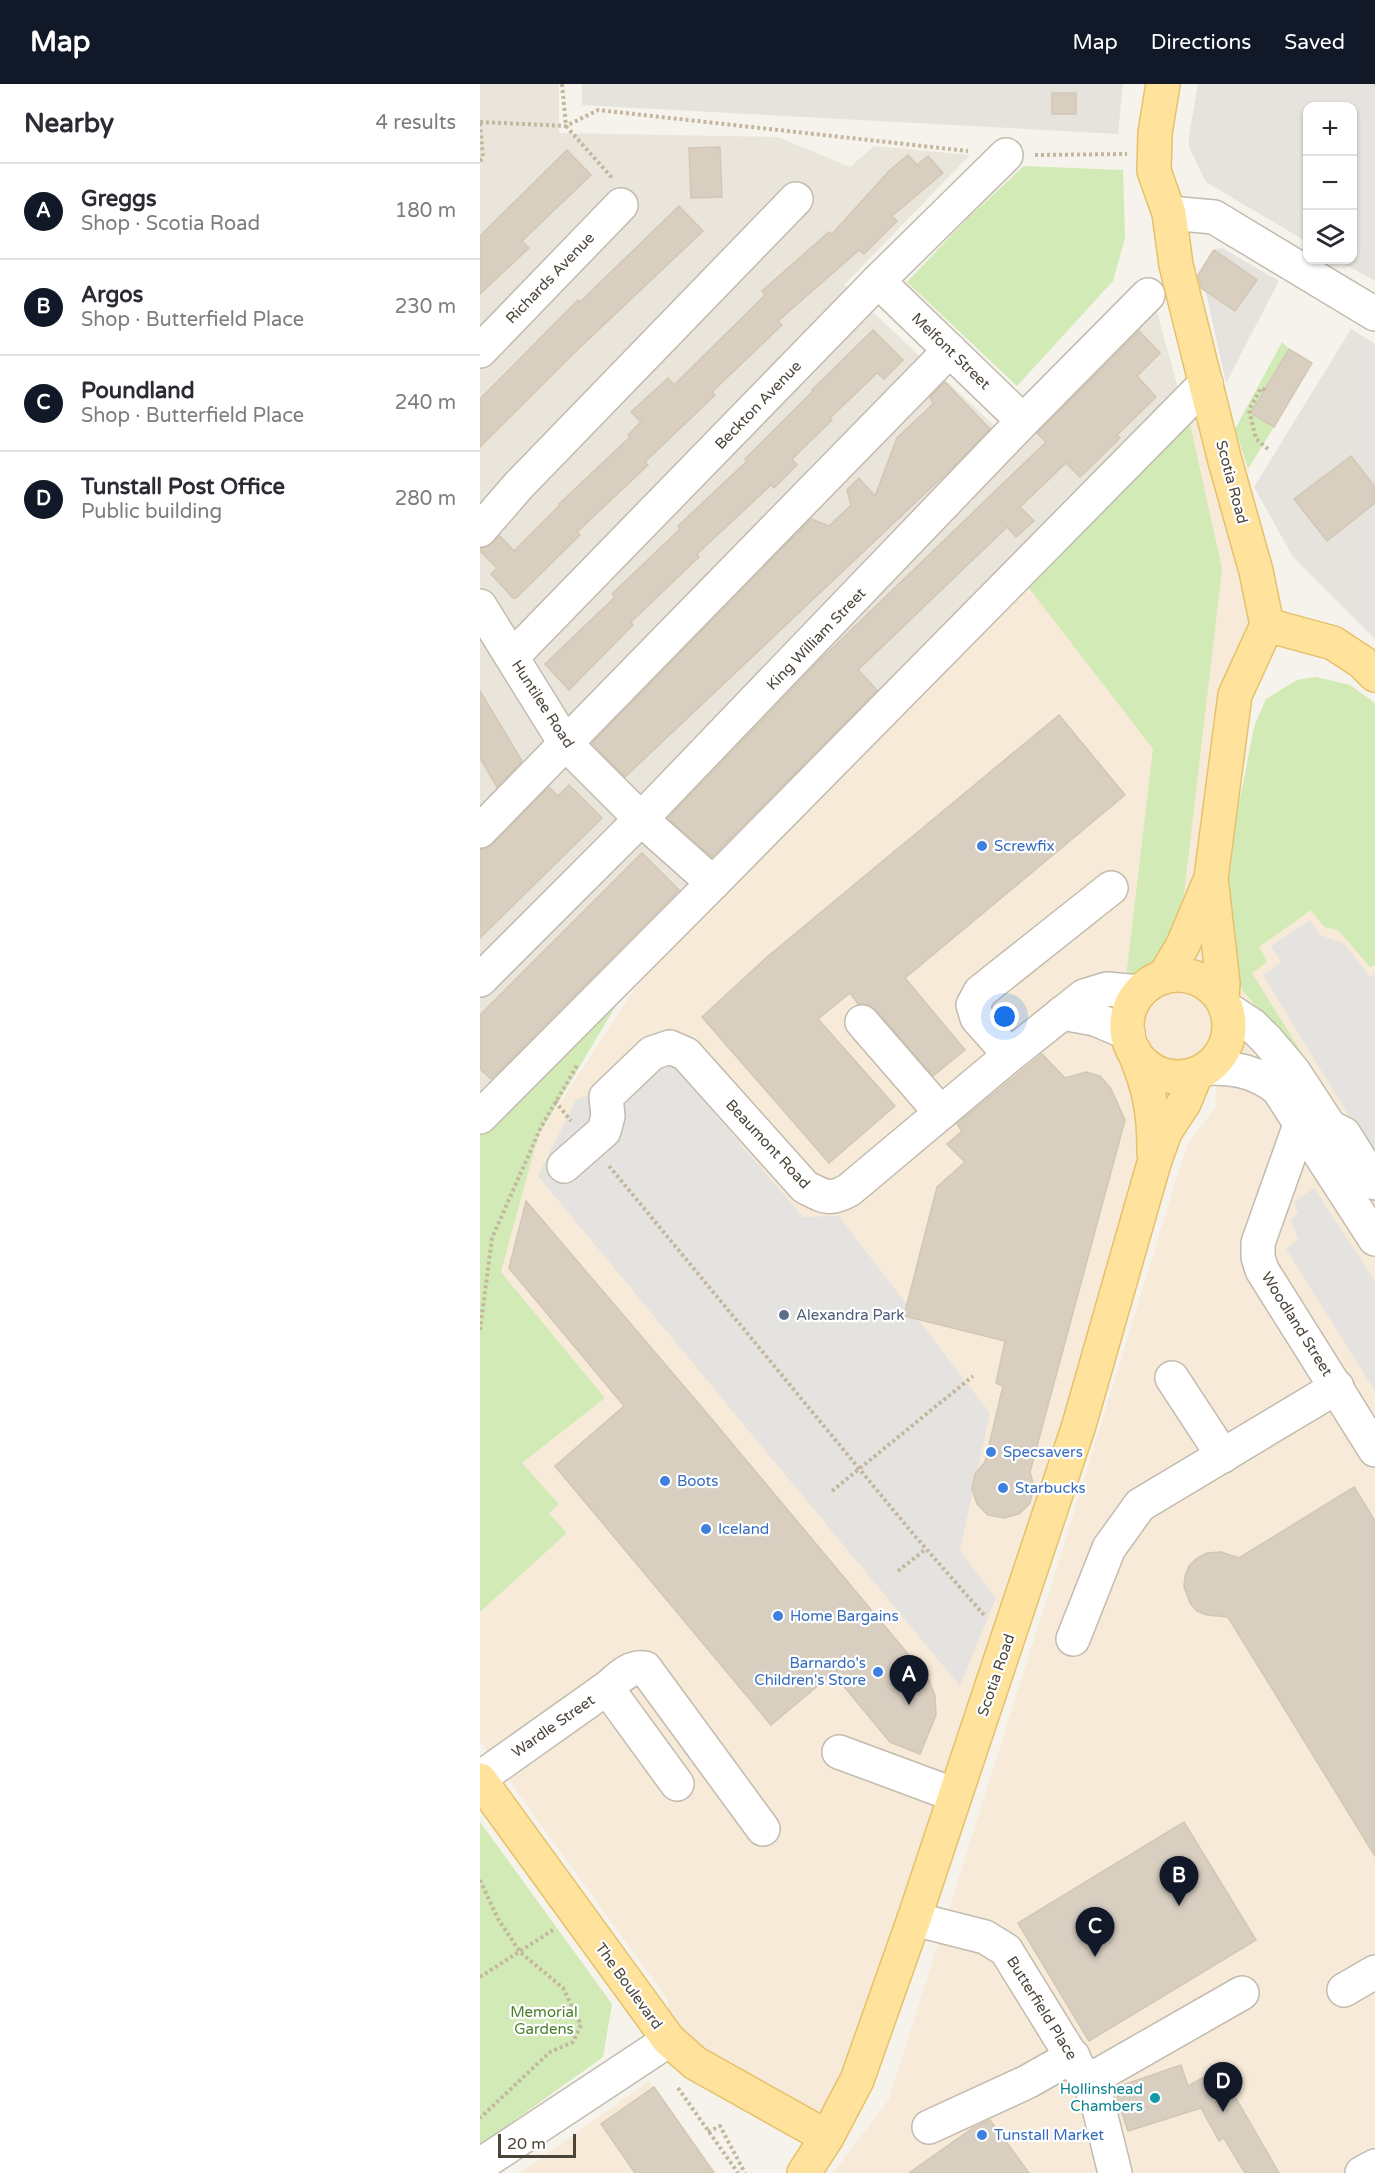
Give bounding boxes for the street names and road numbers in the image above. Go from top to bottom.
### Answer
street label: Richards Avenue [502,229,598,327]
street label: Melfont Street [908,309,994,393]
street label: Beckton Avenue [711,357,805,453]
street label: Scotia Road [1212,438,1252,526]
street label: King William Street [763,584,870,694]
street label: Huntilee Road [508,657,578,751]
street label: Beaumont Road [722,1096,814,1192]
street label: Woodland Street [1258,1268,1336,1380]
street label: Scotia Road [974,1632,1018,1718]
street label: Wardle Street [508,1691,598,1761]
street label: The Boulevard [592,1939,666,2033]
street label: Butterfield Place [1003,1953,1081,2063]

